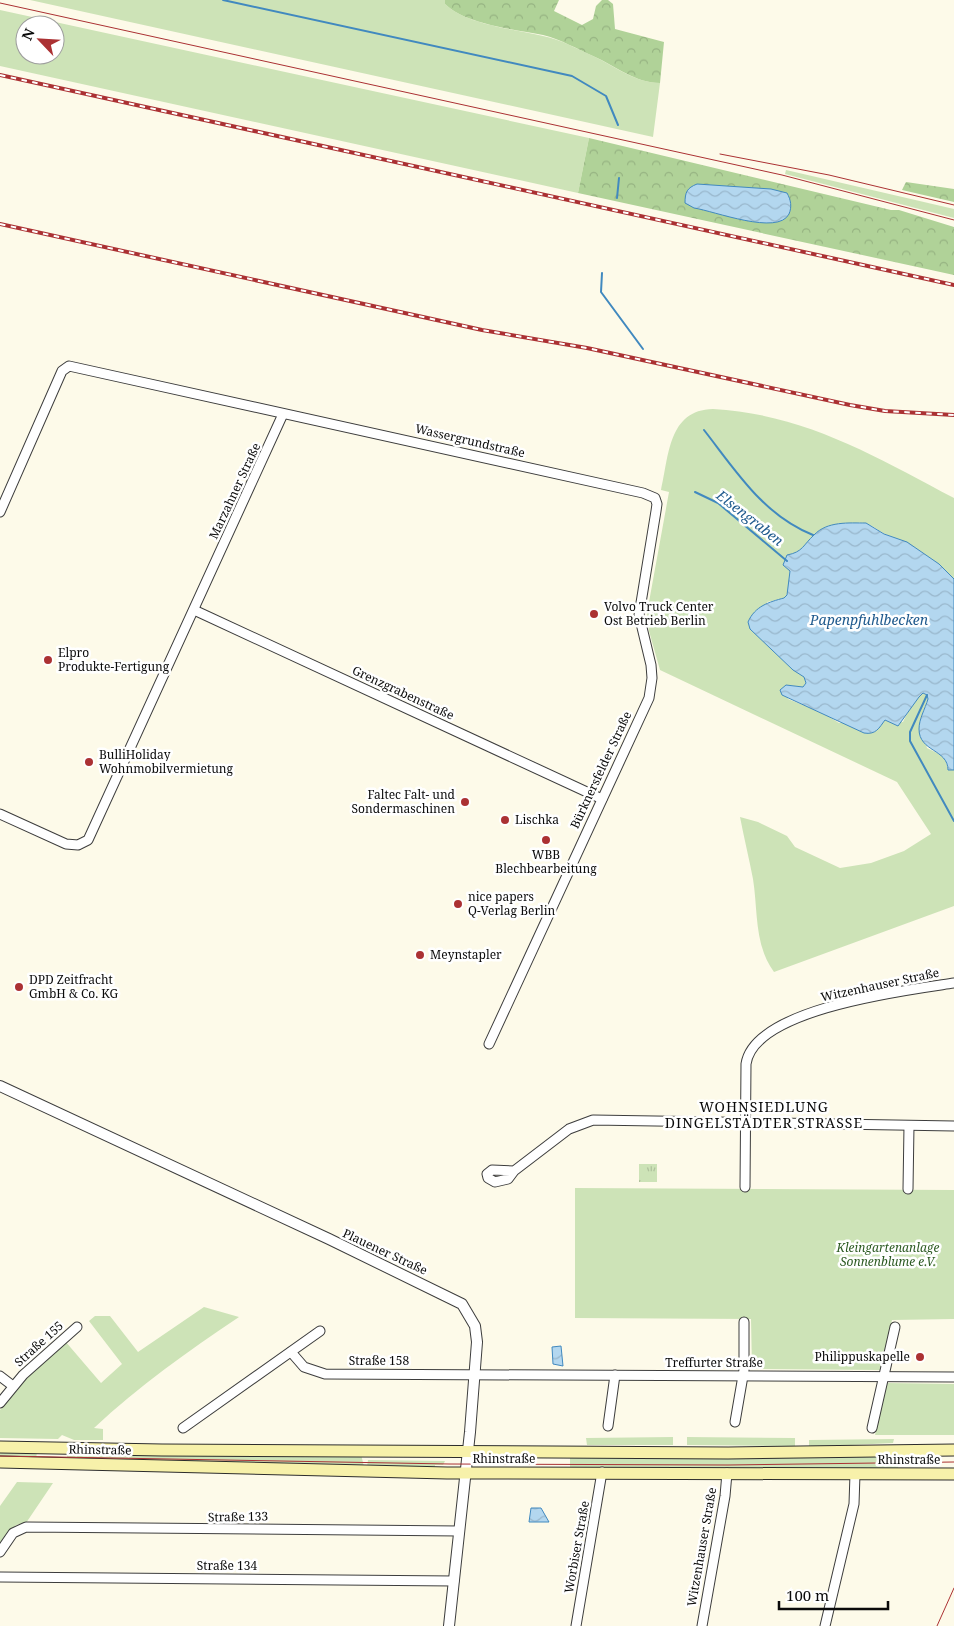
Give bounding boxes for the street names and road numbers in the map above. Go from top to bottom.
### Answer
street label: Wassergrundstraße [414,420,527,461]
street label: Marzahner Straße [205,440,264,542]
street label: Grenzgrabenstraße [349,661,457,724]
street label: Bürknersfelder Straße [566,708,635,831]
street label: Witzenhauser Straße [819,964,941,1005]
street label: Plauener Straße [340,1224,430,1279]
street label: Straße 155 [11,1317,67,1370]
street label: Straße 158 [349,1352,409,1369]
street label: Treffurter Straße [665,1354,763,1371]
street label: Rhinstraße [68,1440,132,1459]
street label: Rhinstraße [472,1450,536,1467]
street label: Rhinstraße [877,1451,941,1468]
street label: Witzenhauser Straße [683,1486,720,1608]
street label: Worbiser Straße [560,1499,593,1594]
street label: Straße 133 [208,1507,269,1526]
street label: Straße 134 [197,1557,257,1574]

